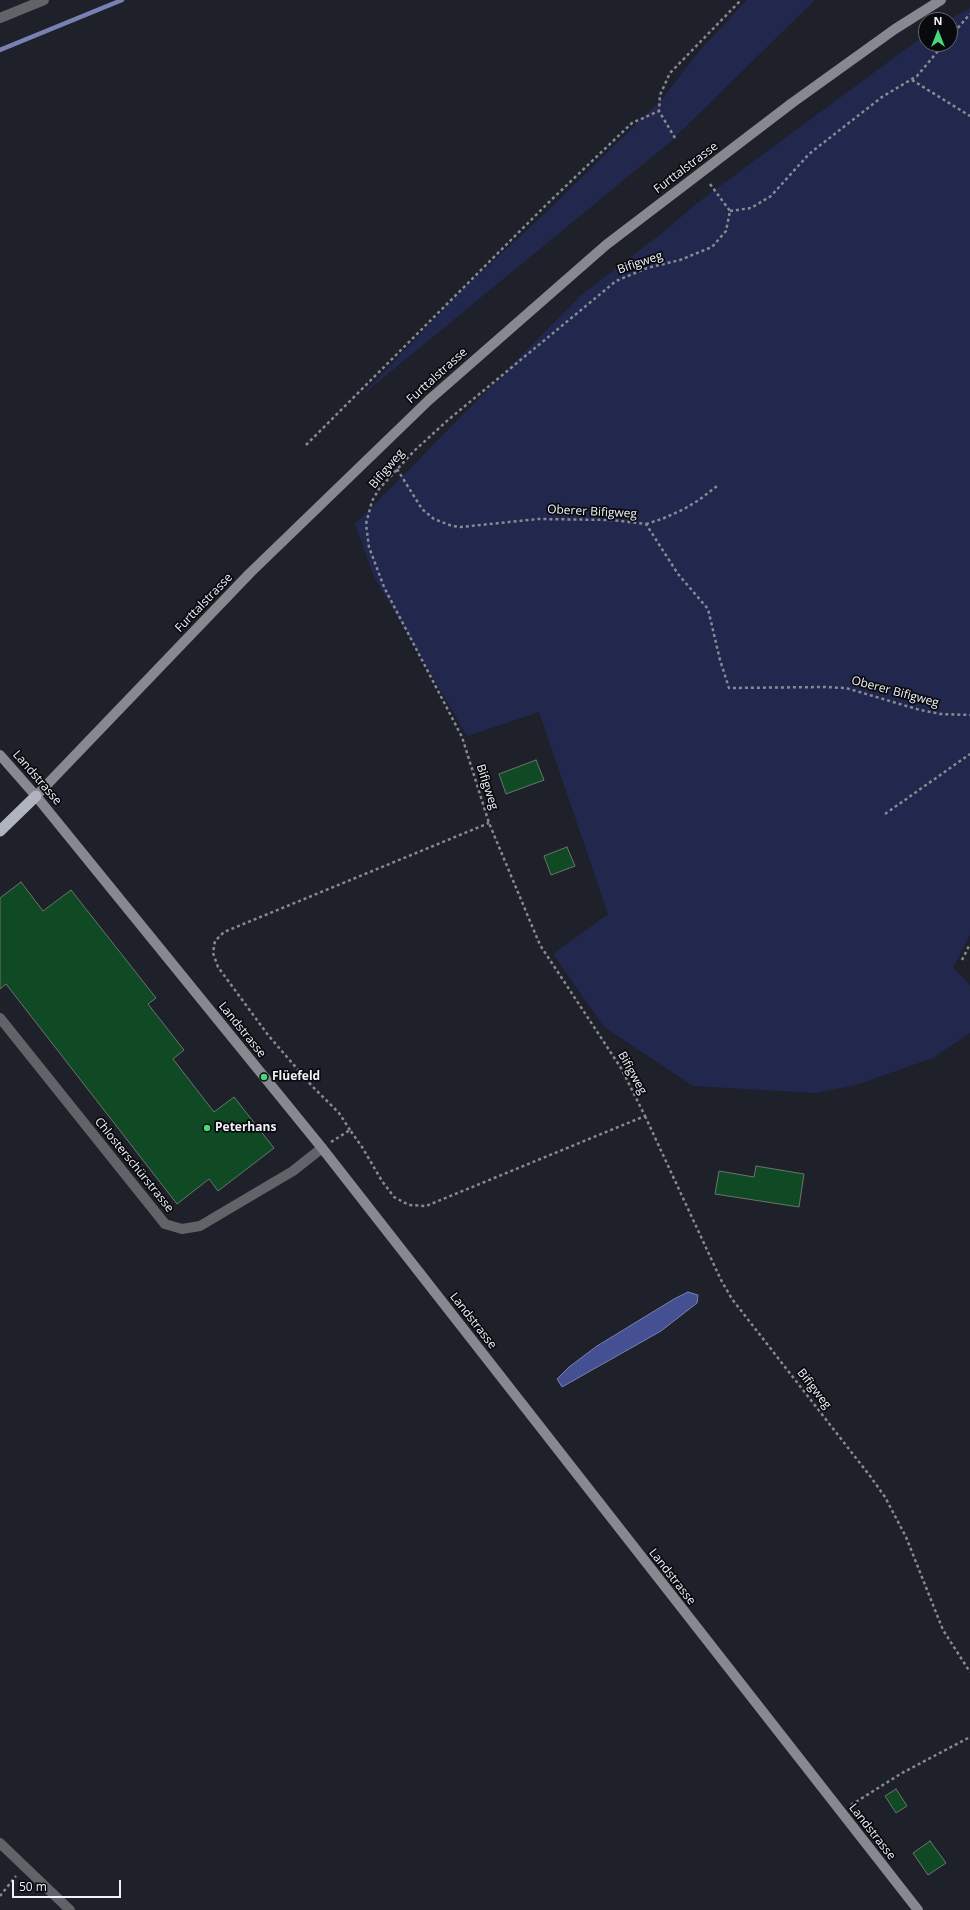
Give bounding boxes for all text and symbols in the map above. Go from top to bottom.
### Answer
north arrow [918,12,958,52]
text: N [934,13,942,28]
street label: Furttalstrasse [651,139,721,197]
street label: Bifigweg [615,249,665,277]
street label: Furttalstrasse [404,345,470,407]
street label: Bifigweg [366,446,408,492]
street label: Oberer Bifigweg [547,502,637,522]
street label: Furttalstrasse [172,571,236,635]
street label: Oberer Bifigweg [850,673,940,711]
street label: Landstrasse [9,748,65,808]
street label: Bifigweg [473,762,501,812]
street label: Landstrasse [215,999,269,1061]
street label: Bifigweg [614,1049,650,1097]
place label: Flüefeld [272,1070,320,1084]
marker: Flüefeld [259,1072,269,1082]
street label: Chlosterschürstrasse [91,1115,177,1215]
place label: Peterhans [215,1121,276,1135]
marker: Peterhans [202,1123,212,1133]
street label: Landstrasse [447,1290,499,1352]
street label: Bifigweg [794,1366,834,1412]
street label: Landstrasse [646,1546,698,1608]
street label: Landstrasse [846,1801,898,1863]
scale bar [14,1872,123,1898]
text: 50 m [19,1878,47,1895]

